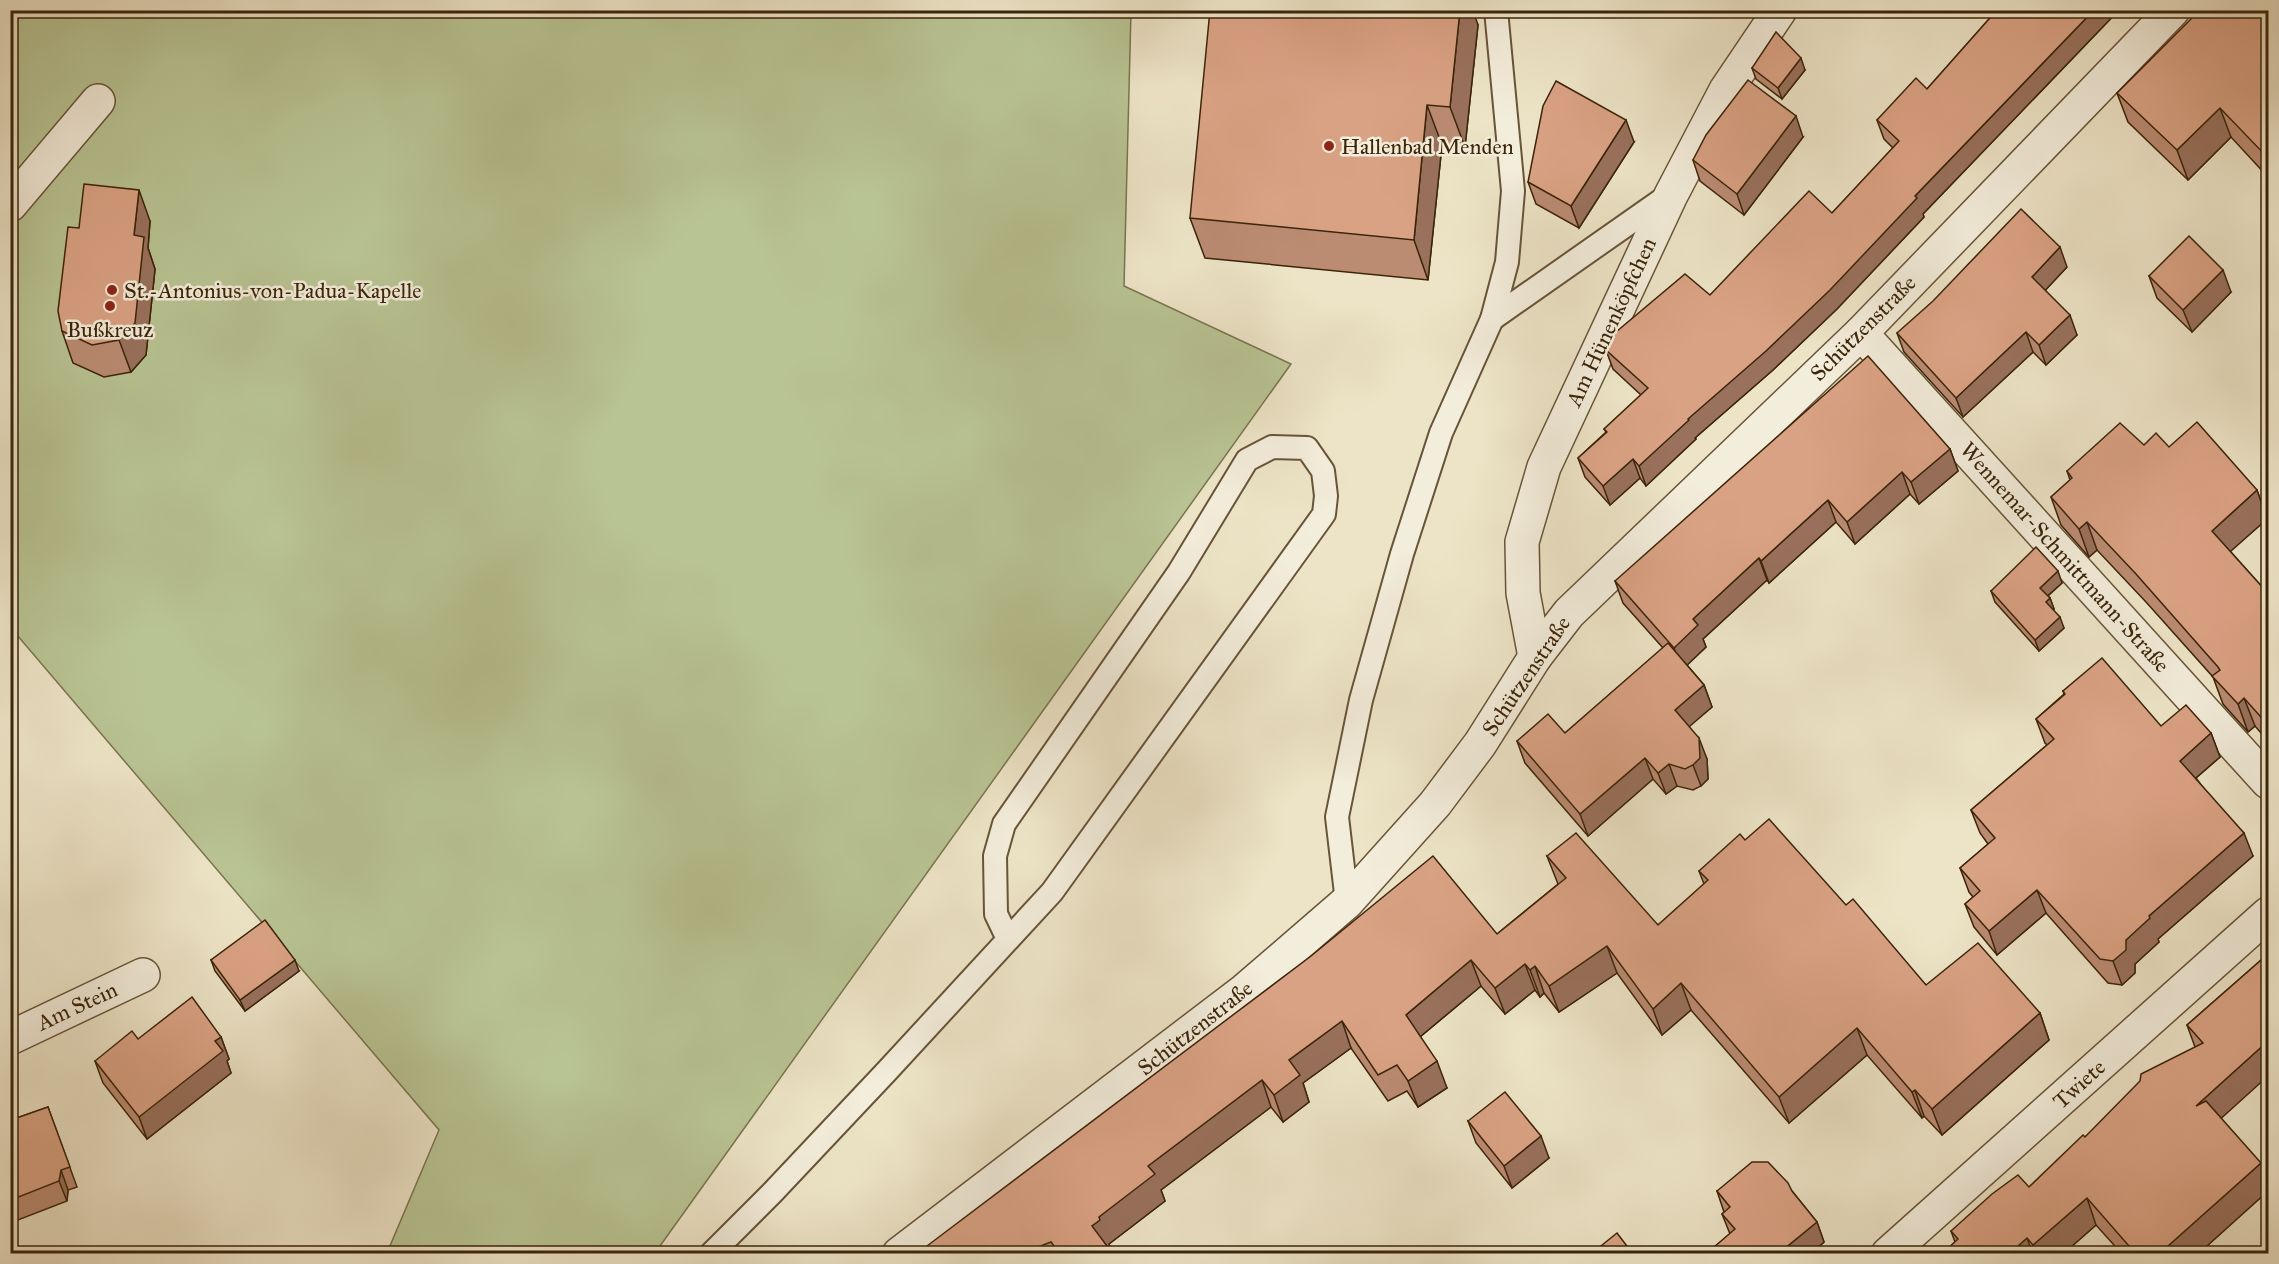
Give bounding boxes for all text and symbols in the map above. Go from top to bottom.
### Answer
place label: Hallenbad Menden [1341,133,1514,160]
marker: Hallenbad Menden [1322,139,1336,153]
street label: Am Hünenköpfchen [1560,233,1662,412]
street label: Schützenstraße [1804,269,1922,387]
place label: St.-Antonius-von-Padua-Kapelle [124,277,422,304]
marker: St.-Antonius-von-Padua-Kapelle [105,283,119,297]
marker: Bußkreuz [103,299,117,313]
place label: Bußkreuz [67,316,153,343]
street label: Wennemar-Schmittmann-Straße [1954,436,2176,678]
street label: Schützenstraße [1476,611,1576,741]
street label: Schützenstraße [1132,975,1258,1081]
street label: Am Stein [32,976,122,1037]
street label: Twiete [2047,1053,2111,1115]

